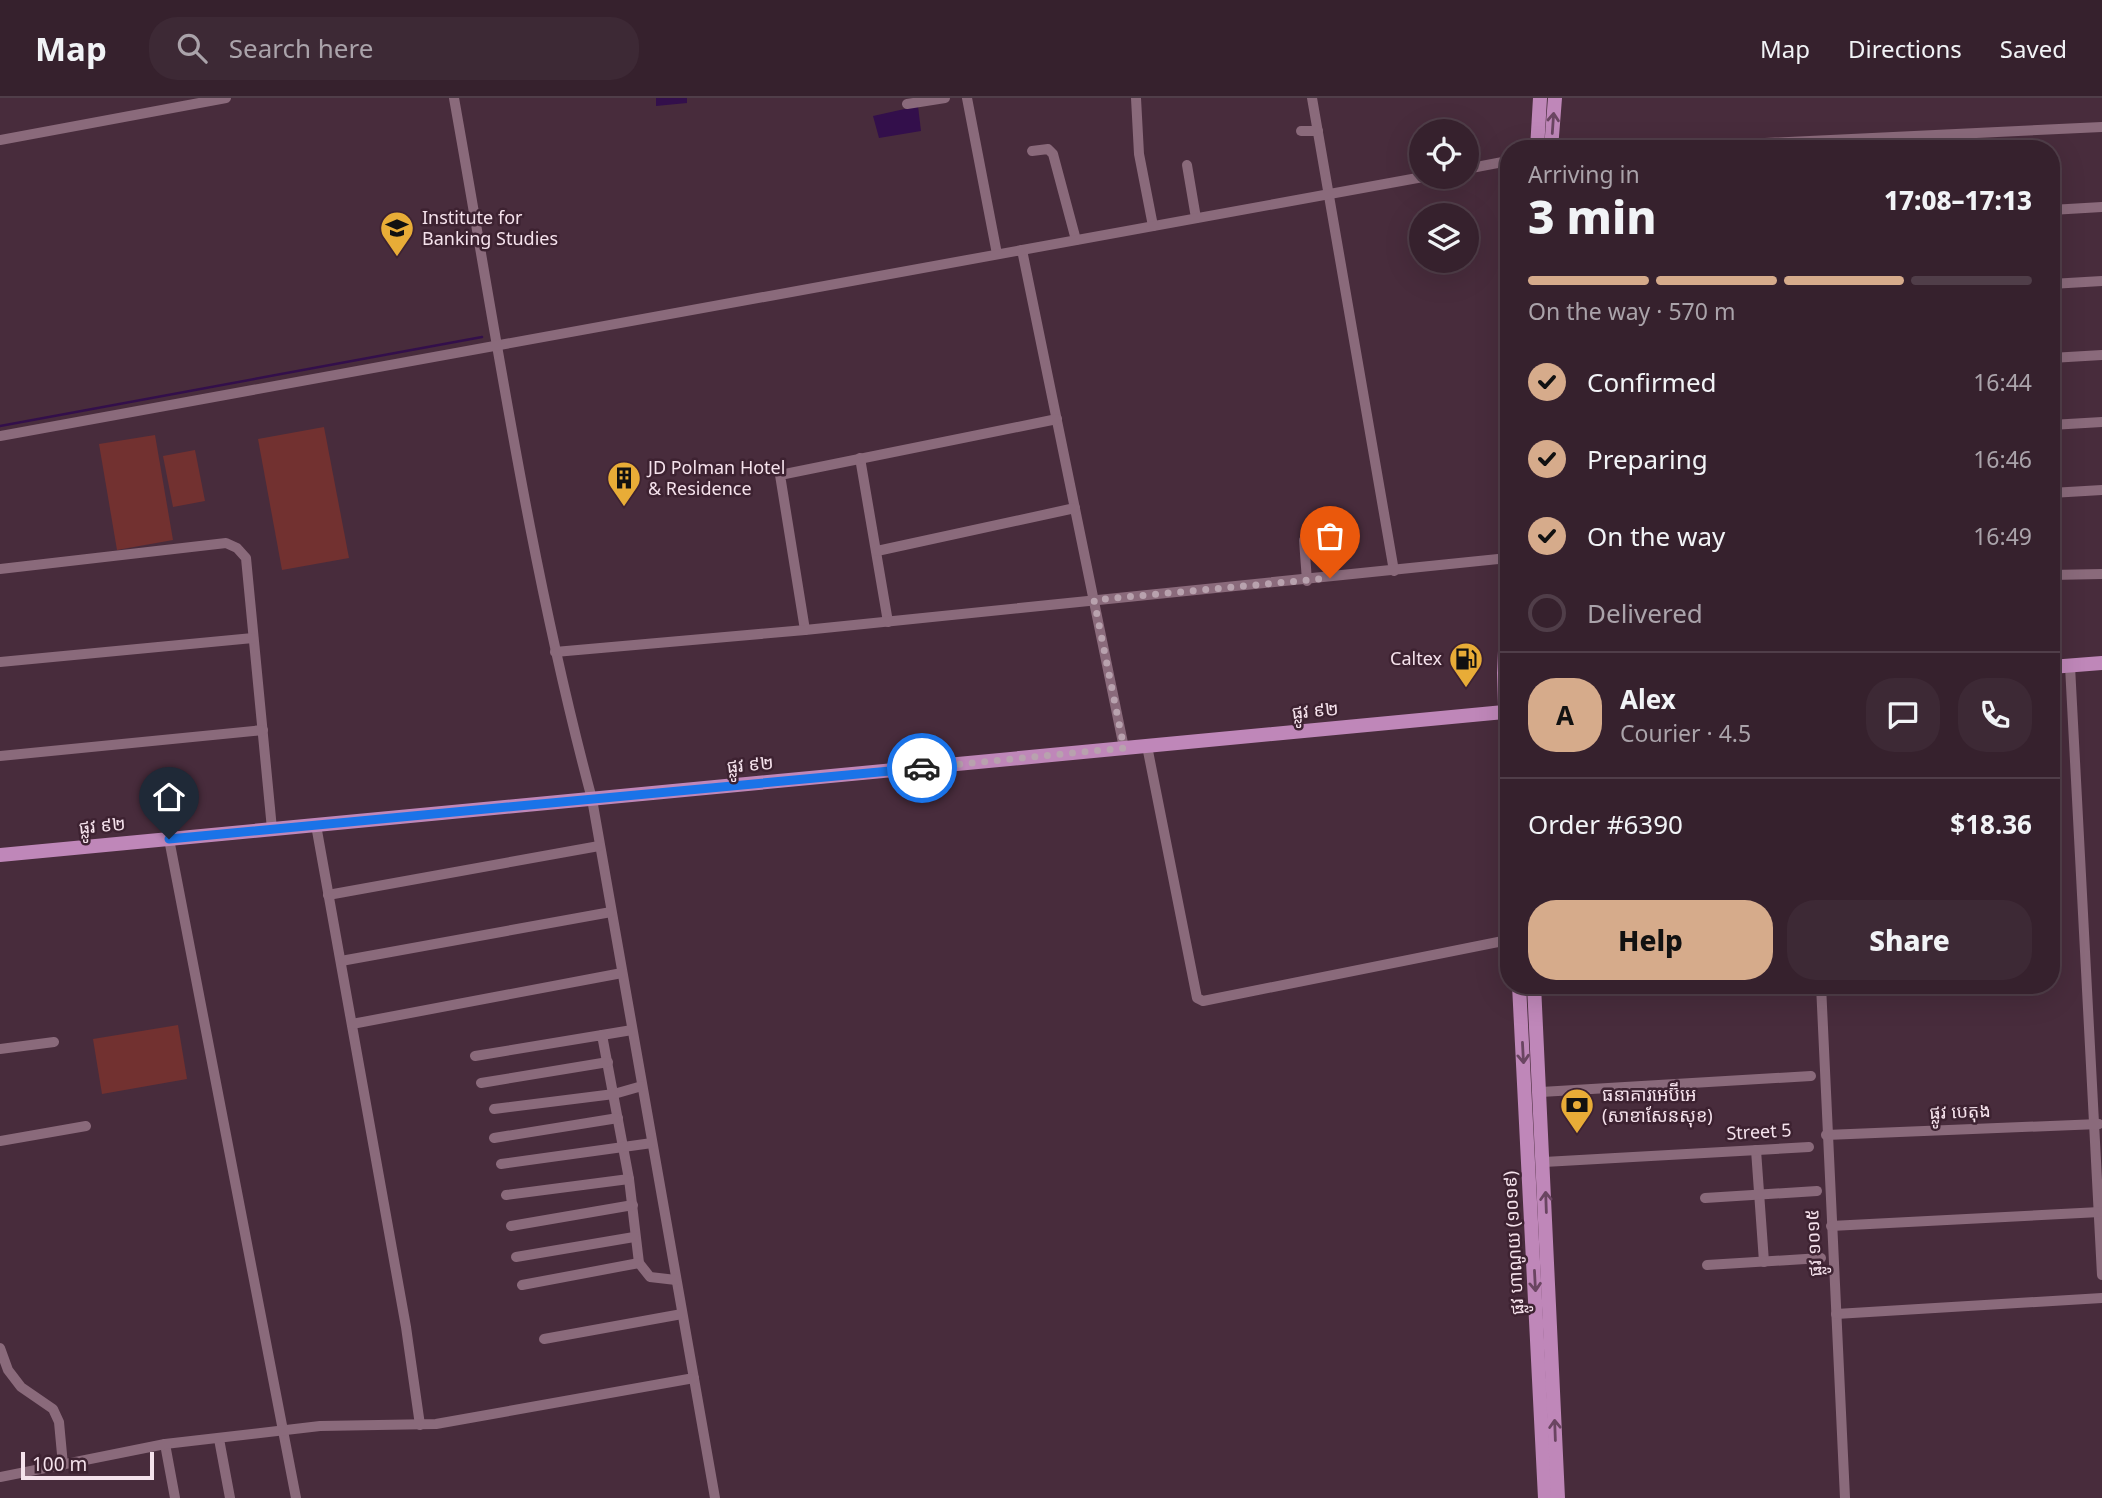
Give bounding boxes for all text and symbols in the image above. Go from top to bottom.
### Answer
search box [149,17,639,80]
text: Map [35,26,107,71]
icon: search [173,29,211,67]
text: Search here [229,30,373,66]
text: Map [1760,32,1810,65]
text: Directions [1848,32,1962,65]
text: Saved [2000,32,2067,65]
one-way arrow [1547,113,1560,135]
map controls [1409,119,1479,273]
button: locate [1409,119,1479,189]
text: Arriving in [1528,158,1640,190]
text: 17:08–17:13 [1884,182,2032,218]
text: 3 min [1528,185,1657,247]
button: layers [1409,203,1479,273]
place label: Institute for Banking Studies [422,205,558,250]
school or university icon: Institute for Banking Studies [378,209,416,258]
text: On the way · 570 m [1528,295,1735,327]
icon: check [1528,363,1566,401]
text: Confirmed [1587,364,1717,400]
text: 16:44 [1973,366,2032,398]
icon: check [1528,440,1566,478]
text: Preparing [1587,441,1708,477]
text: 16:46 [1973,443,2032,475]
place label: JD Polman Hotel & Residence [646,455,785,500]
building icon: JD Polman Hotel & Residence [605,459,643,508]
pin [1300,506,1360,578]
icon: bag [1311,517,1349,555]
icon: check [1528,517,1566,555]
text: On the way [1587,518,1725,554]
text: 16:49 [1973,520,2032,552]
text: Delivered [1587,595,1703,631]
fuel station icon: Caltex [1447,640,1485,689]
place label: Caltex [1390,646,1442,670]
button: chat [1866,678,1940,752]
button: phone [1958,678,2032,752]
text: Alex [1620,681,1676,717]
street label: ផ្លូវ ៩២ [1290,696,1340,729]
text: A [1556,697,1574,733]
text: Courier · 4.5 [1620,717,1751,749]
courier [887,733,957,803]
icon: car [903,749,941,787]
street label: ផ្លូវ ៩២ [725,750,775,783]
pin [139,767,199,839]
icon: home [150,778,188,816]
text: Order #6390 [1528,806,1683,842]
text: $18.36 [1950,806,2032,842]
street label: ផ្លូវ ៩២ [77,811,127,844]
button: Help [1528,900,1773,980]
button: Share [1787,900,2032,980]
one-way arrow [1517,1042,1530,1065]
place label: ធនាគារអេប៊ីអេ (សាខាសែនសុខ) [1602,1082,1713,1128]
bank icon: ធនាគារអេប៊ីអេ (សាខាសែនសុខ) [1558,1086,1596,1135]
street label: ផ្លូវ បេតុង [1929,1098,1991,1129]
street label: Street 5 [1726,1117,1792,1145]
street label: ផ្លូវ ហាណូយ (១០១៩) [1497,1170,1534,1316]
one-way arrow [1539,1191,1552,1214]
street label: ផ្លូវ ១០១៥ [1799,1208,1832,1277]
one-way arrow [1529,1269,1542,1292]
one-way arrow [1548,1419,1562,1442]
scale bar [21,1449,154,1481]
text: 100 m [32,1451,87,1477]

